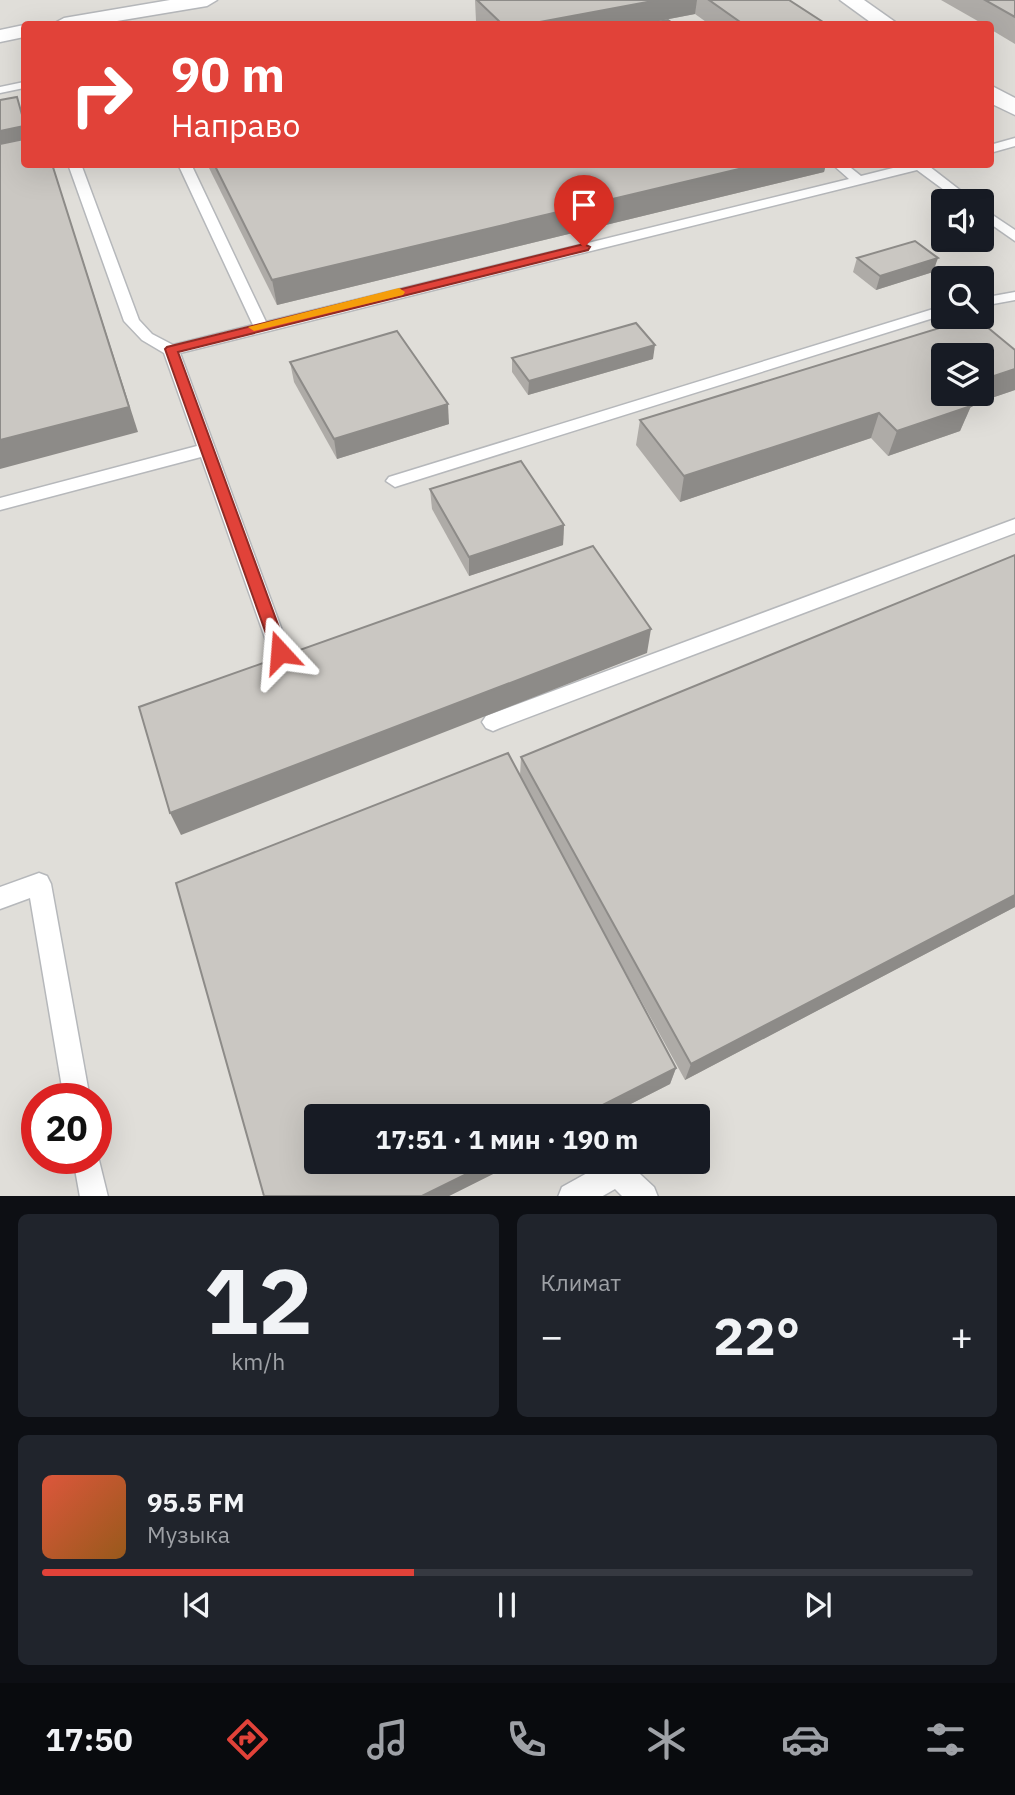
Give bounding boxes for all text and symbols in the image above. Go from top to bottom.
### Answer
text: 90 m [171,42,285,105]
icon: right [56,49,147,140]
text: Направо [171,104,300,146]
pin [554,175,614,247]
icon: arrive [565,186,603,224]
map controls [931,189,994,406]
button: sound [931,189,994,252]
button: search [931,266,994,329]
button: layers [931,343,994,406]
position arrow [243,615,317,689]
speed limit sign: 20 [21,1083,112,1174]
text: 17:51 · 1 мин · 190 m [376,1122,638,1156]
text: 12 [204,1241,313,1359]
text: Климат [541,1267,621,1297]
text: 22° [713,1302,800,1369]
text: − [541,1311,563,1360]
text: + [950,1311,973,1360]
text: km/h [231,1346,285,1376]
text: 95.5 FM [147,1485,245,1519]
text: Музыка [147,1519,230,1549]
icon: previous [178,1586,216,1624]
icon: pause [488,1586,526,1624]
icon: next [799,1586,837,1624]
icon: directions [223,1715,272,1764]
icon: music [363,1715,412,1764]
icon: phone [502,1715,551,1764]
icon: climate [642,1715,691,1764]
icon: car [781,1715,830,1764]
icon: filters [921,1715,970,1764]
text: 17:50 [45,1718,133,1760]

